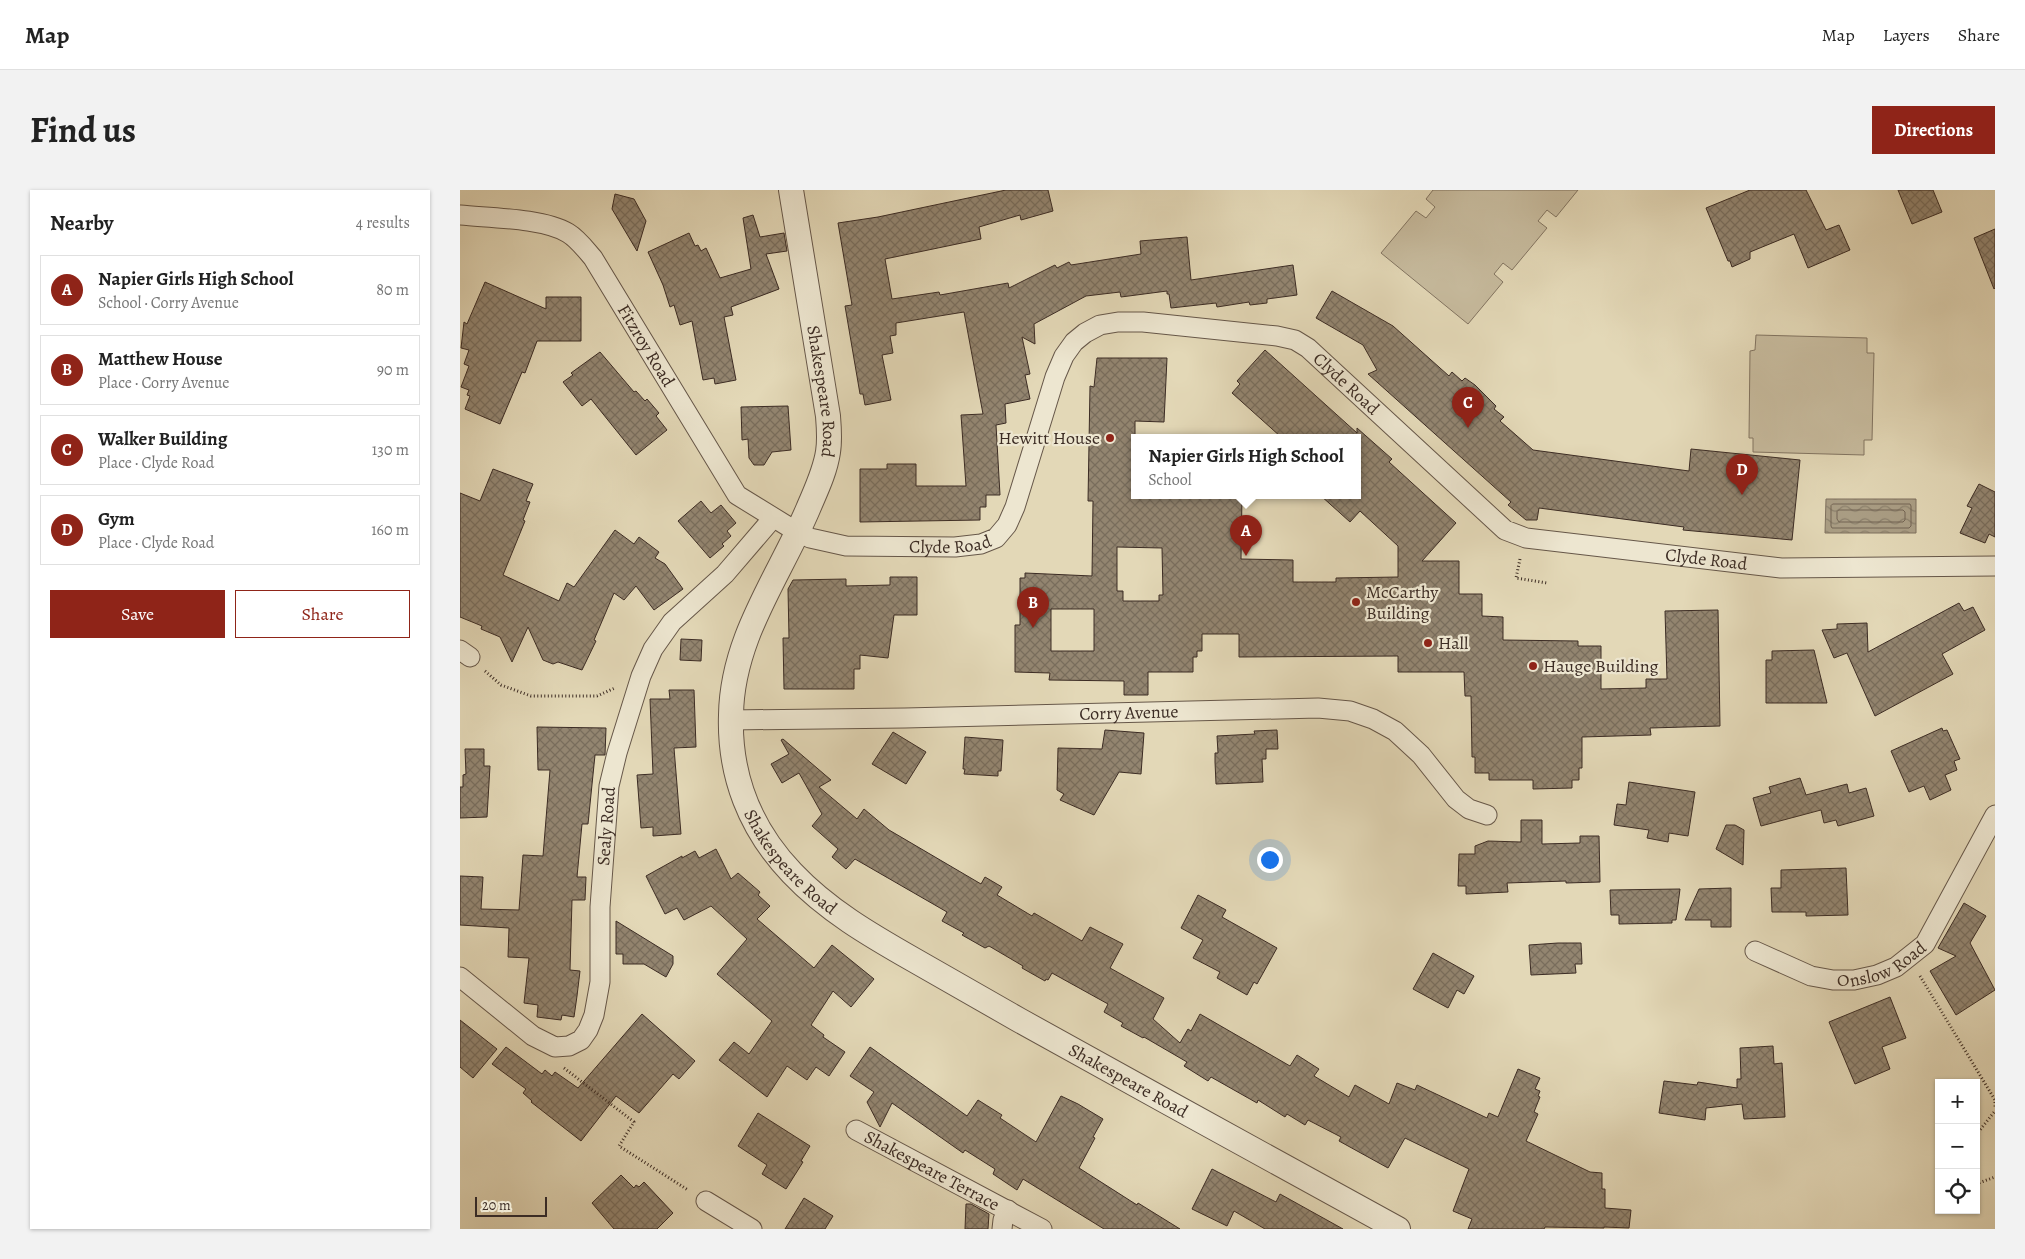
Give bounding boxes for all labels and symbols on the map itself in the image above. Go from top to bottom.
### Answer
street label: Fitzroy Road [612,300,681,392]
street label: Shakespeare Road [801,324,841,460]
street label: Clyde Road [1308,347,1385,420]
pin: C [1452,387,1484,428]
place label: Hewitt House [998,426,1100,450]
marker: Hewitt House [1104,432,1116,444]
pin: D [1726,454,1758,495]
pin: A [1230,515,1262,556]
street label: Clyde Road [909,529,995,559]
street label: Clyde Road [1664,542,1749,576]
place label: McCarthy Building [1366,580,1439,625]
pin: B [1017,587,1049,628]
marker: McCarthy Building [1350,596,1362,608]
place label: Hall [1438,631,1469,655]
marker: Hall [1422,637,1434,649]
place label: Hauge Building [1543,654,1659,678]
marker: Hauge Building [1527,660,1539,672]
street label: Corry Avenue [1079,699,1179,726]
street label: Sealy Road [591,785,621,866]
street label: Shakespeare Road [738,805,842,920]
your location [1257,847,1283,873]
street label: Onslow Road [1837,935,1931,993]
street label: Shakespeare Road [1064,1038,1193,1123]
street label: Shakespeare Terrace [860,1125,1004,1216]
scale bar [475,1194,548,1217]

